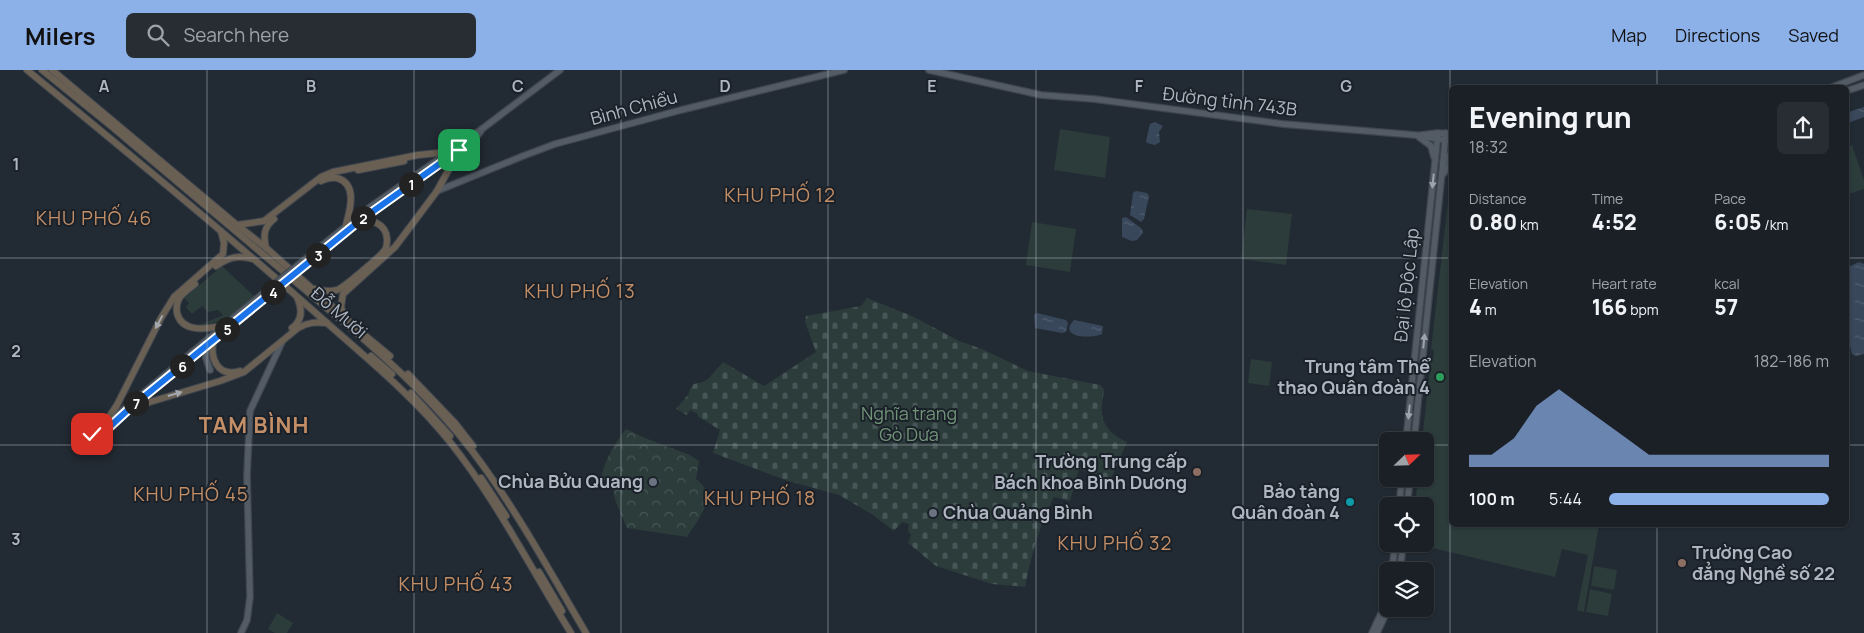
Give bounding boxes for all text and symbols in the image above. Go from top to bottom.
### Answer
search box [126,13,476,58]
text: Milers [25,19,96,52]
icon: search [144,21,172,49]
text: Search here [184,22,289,48]
text: Map [1611,23,1647,47]
text: Directions [1675,23,1760,47]
text: Saved [1788,23,1839,47]
text: A [99,75,110,97]
text: B [306,75,316,97]
text: C [512,75,524,97]
text: D [719,75,731,97]
text: E [927,75,937,97]
text: F [1135,75,1144,97]
text: G [1340,75,1352,97]
street label: Đường tỉnh 743B [1162,81,1299,121]
street label: Bình Chiểu [588,84,680,130]
text: Evening run [1469,98,1632,136]
button: share [1777,102,1829,154]
pin [438,129,480,171]
icon: arrive [445,136,473,164]
text: 18:32 [1469,136,1507,158]
text: 1 [12,153,20,175]
pin: 1 [398,172,424,196]
one-way arrow [1429,173,1437,189]
text: 1 [408,175,415,194]
district label: KHU PHỐ 12 [724,180,836,208]
text: Distance [1469,189,1526,208]
text: Time [1592,189,1623,208]
text: Pace [1714,189,1746,208]
district label: KHU PHỐ 46 [36,203,152,231]
pin: 2 [350,206,376,230]
text: 0.80 [1469,208,1517,236]
text: 4:52 [1592,208,1637,236]
text: 6:05 [1714,208,1761,236]
text: 2 [359,209,368,228]
text: km [1517,215,1539,234]
text: /km [1761,215,1788,234]
street label: Đại lộ Độc Lập [1388,227,1424,343]
pin: 3 [306,242,330,268]
text: 3 [314,246,323,265]
text: Elevation [1469,274,1528,293]
text: Heart rate [1592,274,1657,293]
text: kcal [1714,274,1740,293]
district label: KHU PHỐ 13 [524,276,636,304]
pin: 4 [260,280,286,304]
street label: Đỗ Mười [306,281,373,343]
text: 4 [269,283,278,302]
text: 4 [1469,293,1482,321]
text: 166 [1592,293,1627,321]
text: 57 [1714,293,1738,321]
text: m [1482,300,1497,319]
text: bpm [1627,300,1659,319]
one-way arrow [155,315,164,329]
pin: 5 [214,316,240,342]
text: 5 [223,320,232,339]
one-way arrow [1420,332,1428,348]
text: 2 [11,340,21,362]
text: Elevation [1469,350,1537,372]
text: 182–186 m [1754,350,1829,372]
pin: 6 [170,354,194,378]
place label: Trung tâm Thể thao Quân đoàn 4 [1277,354,1431,399]
text: 6 [178,357,187,376]
marker: Trung tâm Thể thao Quân đoàn 4 [1434,371,1446,383]
one-way arrow [168,389,183,397]
pin: 7 [124,390,148,416]
text: 7 [133,394,140,413]
park label: Nghĩa trang Gò Dưa [861,401,957,446]
one-way arrow [1405,405,1413,421]
district label: TAM BÌNH [199,410,309,440]
pin [71,413,113,455]
icon: check [78,420,106,448]
north arrow [1379,432,1434,488]
map controls [1379,432,1434,617]
place label: Trường Trung cấp Bách khoa Bình Dương [994,449,1187,494]
marker: Trường Trung cấp Bách khoa Bình Dương [1191,466,1203,478]
place label: Chùa Bửu Quang [498,469,643,493]
marker: Chùa Bửu Quang [647,476,659,488]
district label: KHU PHỐ 45 [133,479,249,507]
place label: Bảo tàng Quân đoàn 4 [1232,479,1340,524]
district label: KHU PHỐ 18 [704,483,816,511]
text: 100 m [1469,488,1515,510]
text: 5:44 [1549,488,1582,510]
marker: Bảo tàng Quân đoàn 4 [1344,496,1356,508]
button: locate [1379,497,1434,552]
place label: Chùa Quảng Bình [943,500,1093,524]
marker: Chùa Quảng Bình [927,507,939,519]
text: 3 [11,528,21,550]
district label: KHU PHỐ 32 [1058,528,1172,556]
place label: Trường Cao đẳng Nghề số 22 [1692,540,1835,585]
marker: Trường Cao đẳng Nghề số 22 [1676,557,1688,569]
button: layers [1379,562,1434,617]
district label: KHU PHỐ 43 [398,569,514,597]

